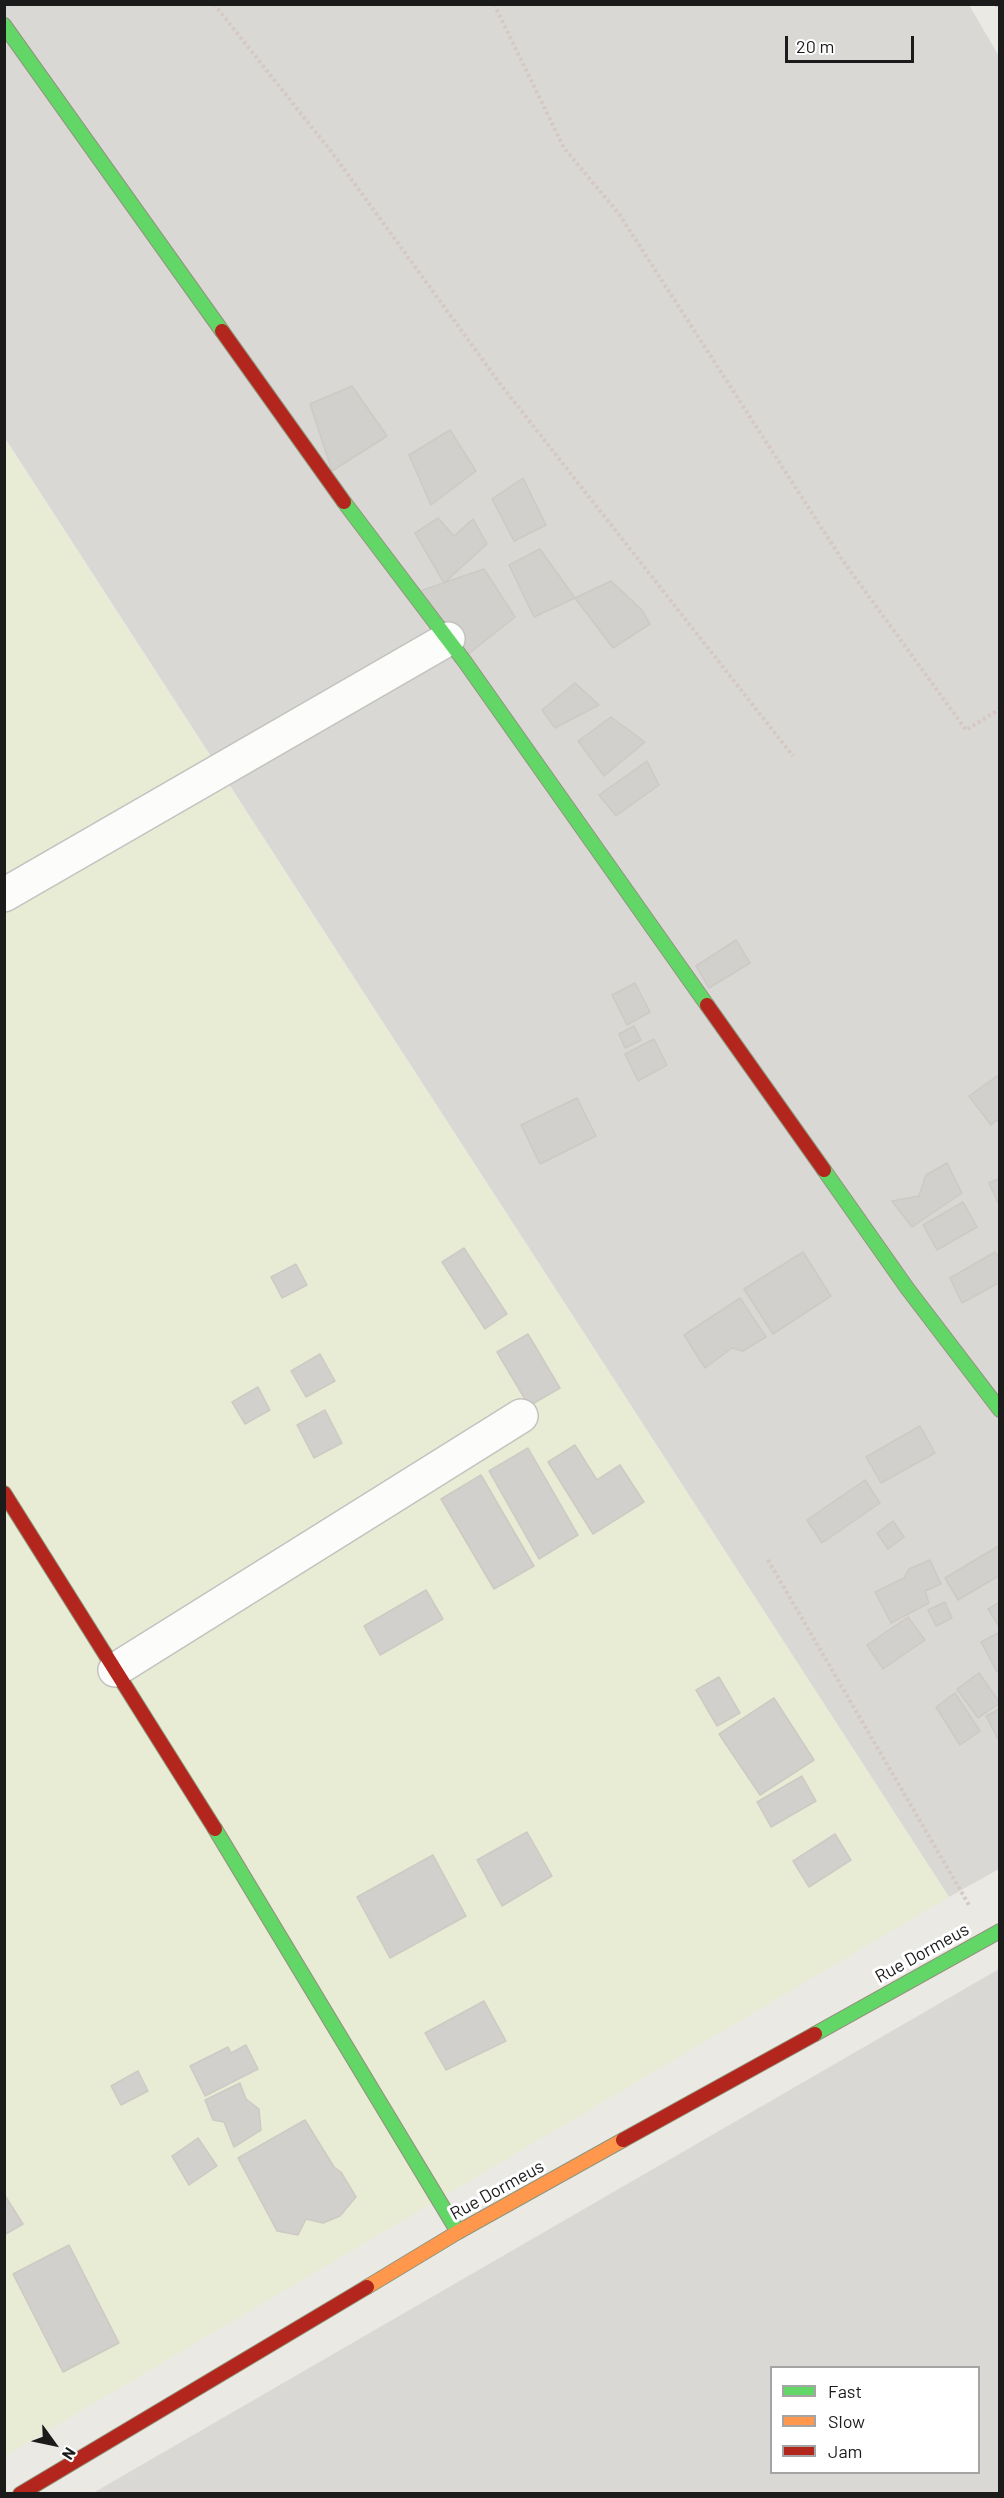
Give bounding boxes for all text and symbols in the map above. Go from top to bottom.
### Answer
scale bar [788,24,917,62]
text: 20 m [796,35,834,57]
street label: Rue Dormeus [871,1918,973,1988]
street label: Rue Dormeus [446,2155,548,2225]
legend [770,2366,980,2474]
text: Fast [828,2380,862,2402]
text: Slow [828,2410,865,2432]
north arrow [24,2414,84,2474]
text: Jam [828,2440,862,2462]
text: N [59,2444,80,2464]

